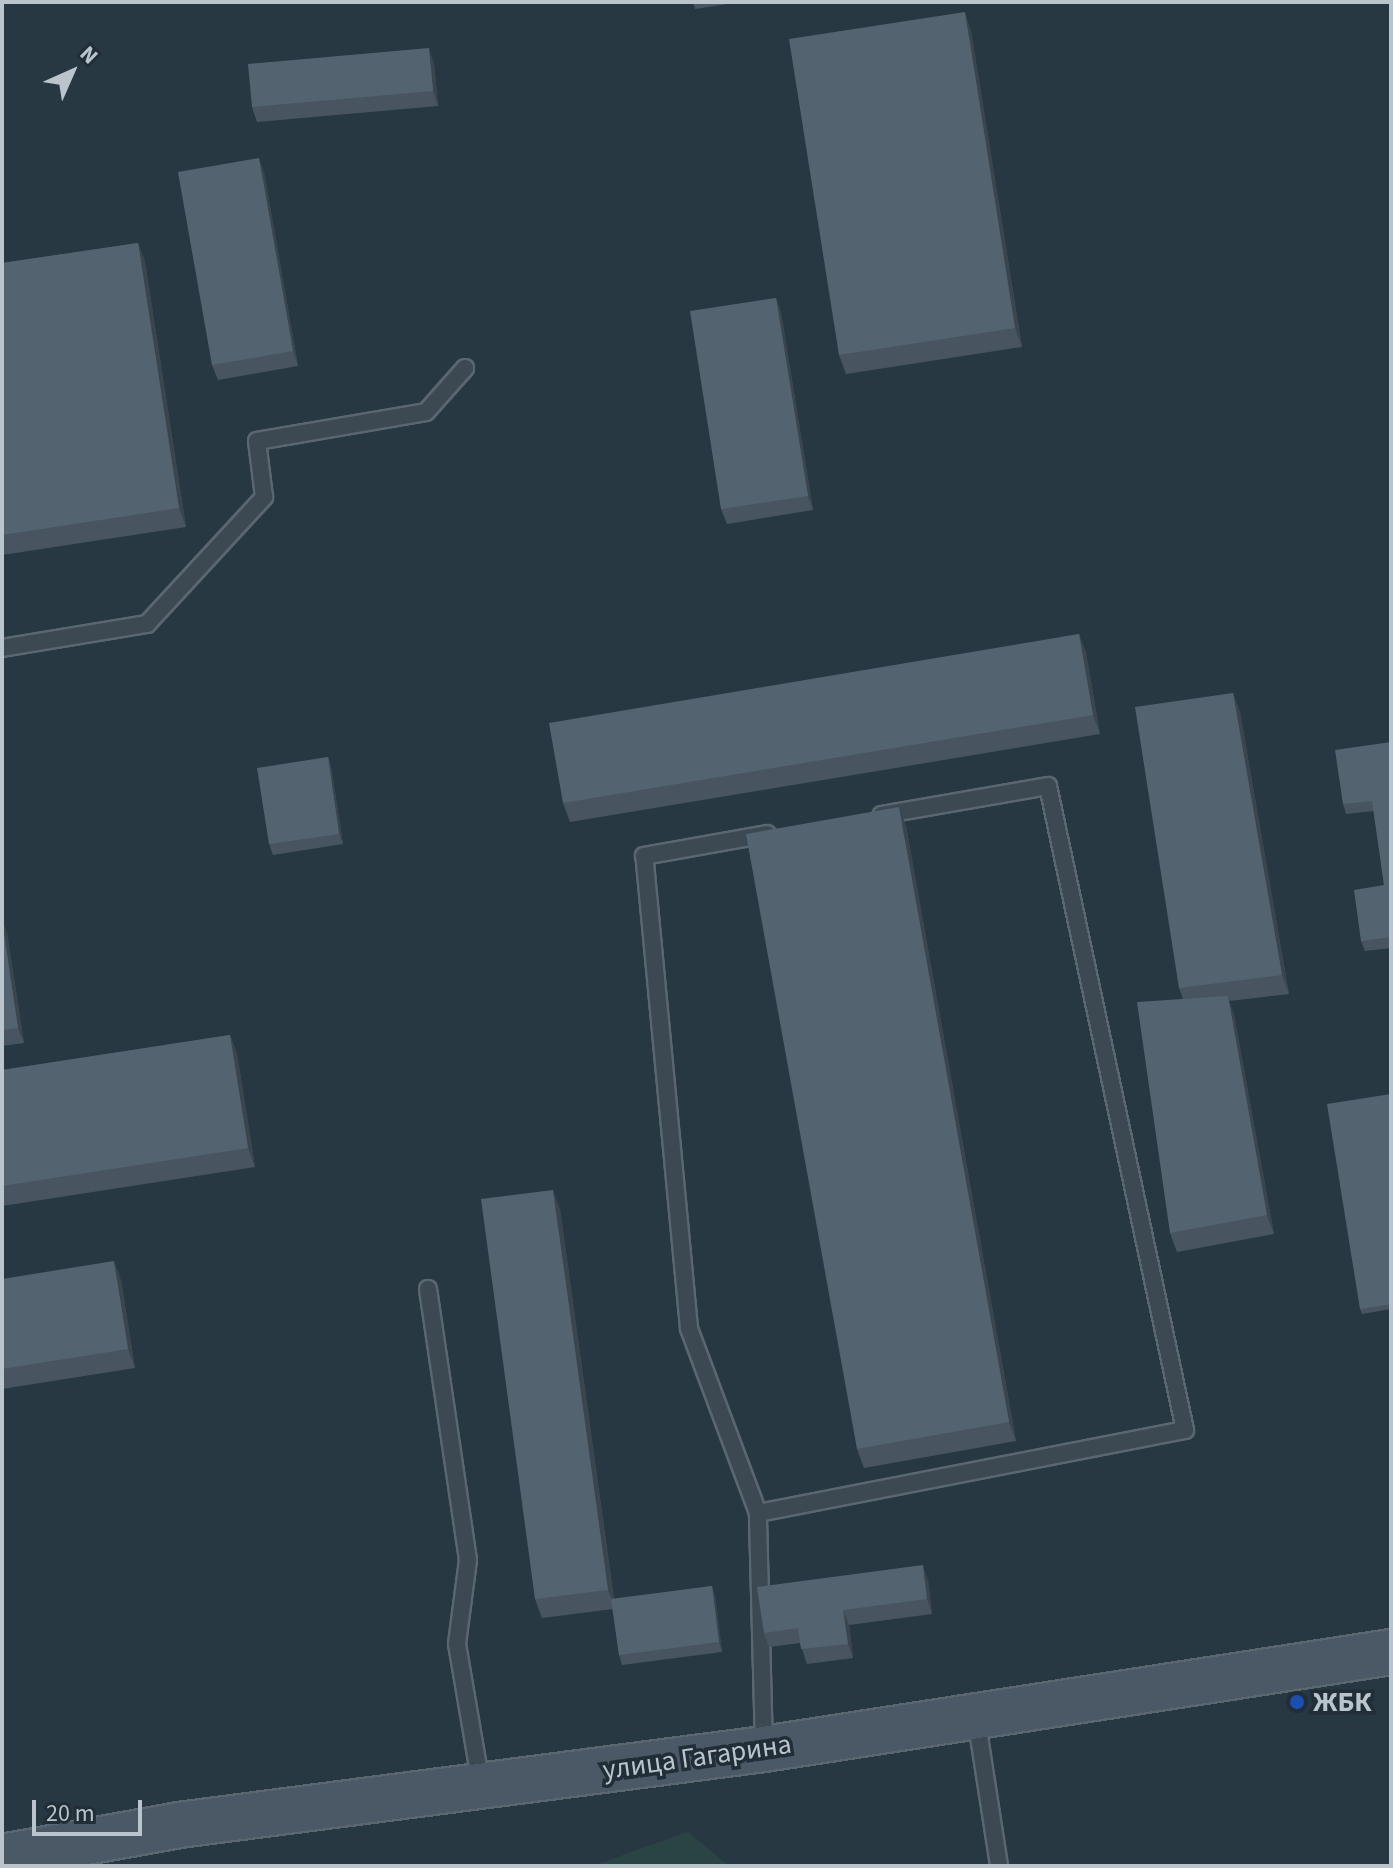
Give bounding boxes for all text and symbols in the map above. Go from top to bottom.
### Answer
north arrow [32,32,112,112]
text: N [72,39,105,72]
place label: ЖБК [1313,1685,1371,1719]
marker: ЖБК [1288,1693,1306,1711]
street label: улица Гагарина [600,1727,794,1787]
scale bar [36,1784,146,1834]
text: 20 m [46,1796,95,1831]

